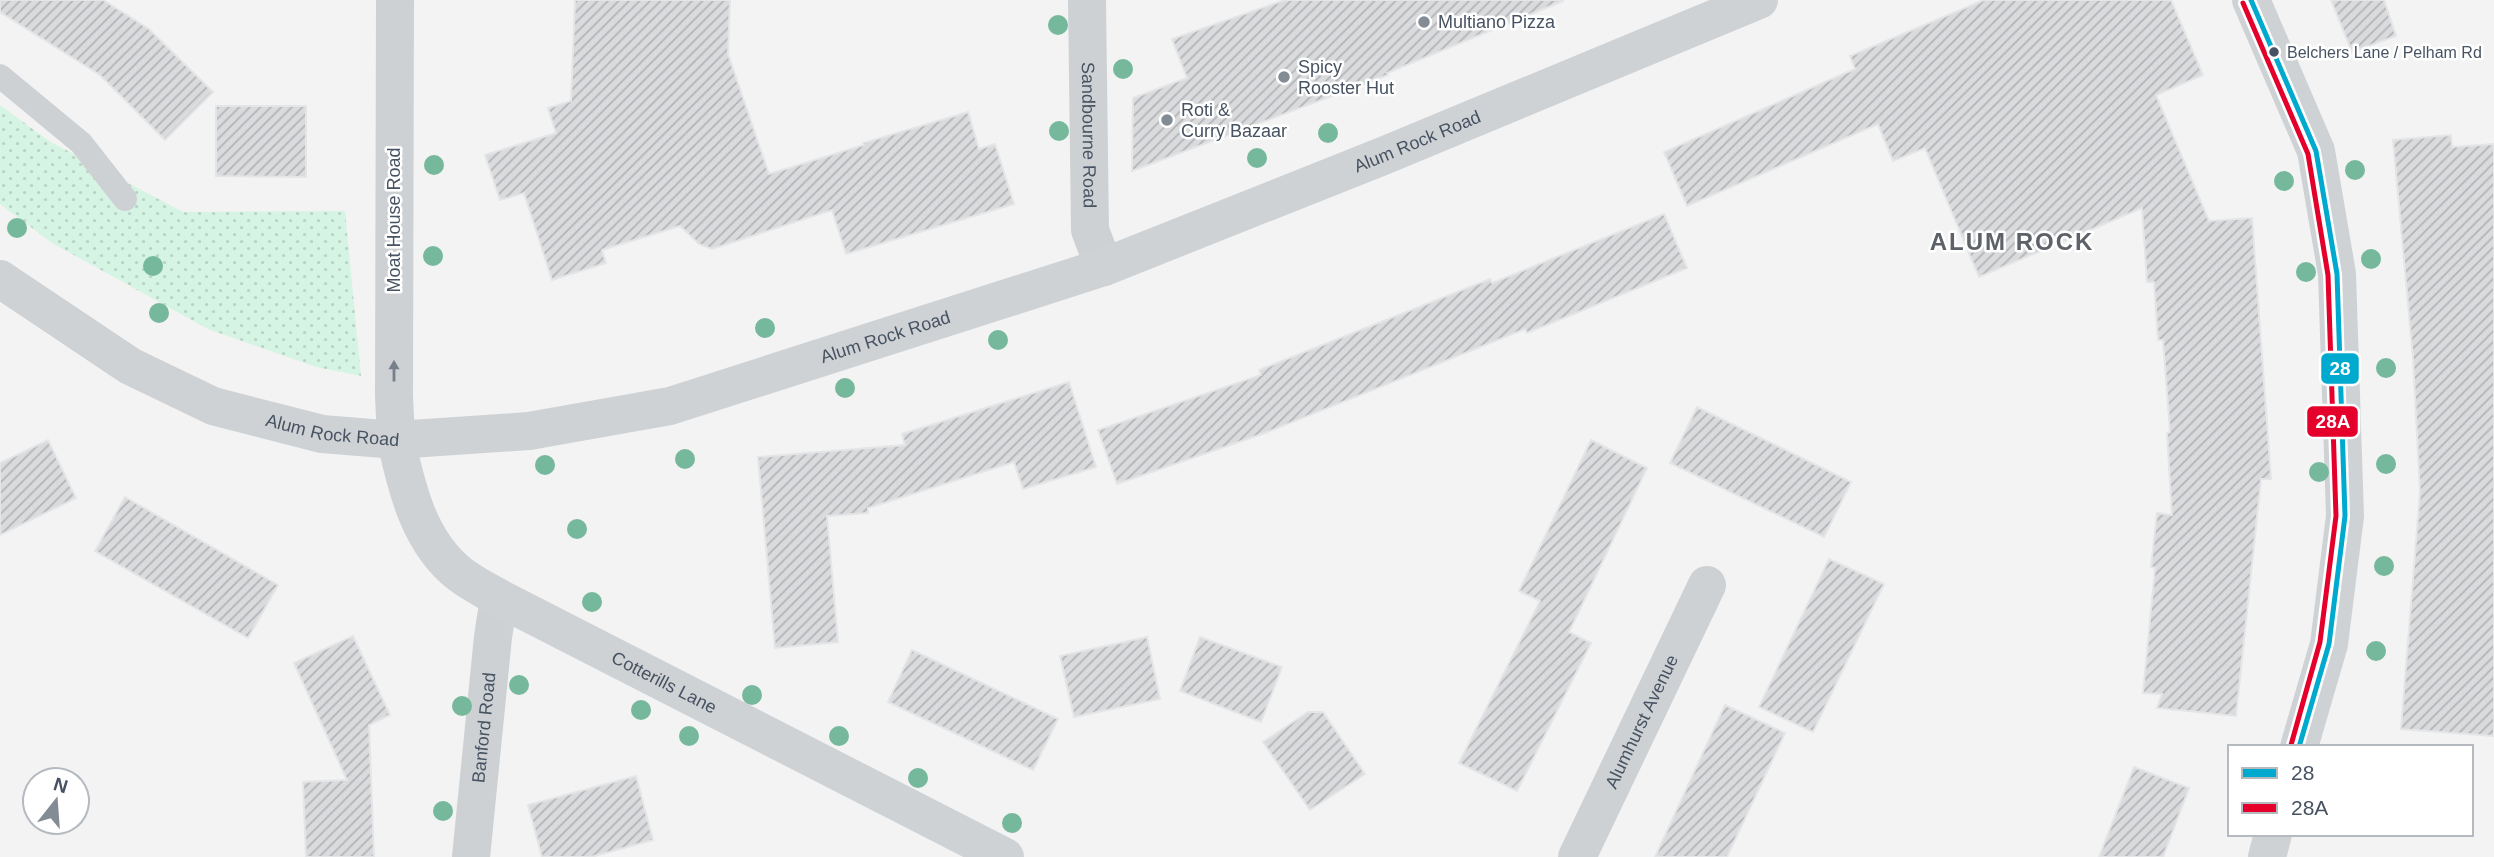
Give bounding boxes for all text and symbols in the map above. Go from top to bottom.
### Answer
place label: Multiano Pizza [1438,12,1556,32]
marker: Multiano Pizza [1416,14,1432,30]
place label: Belchers Lane / Pelham Rd [2287,44,2482,61]
marker: Belchers Lane / Pelham Rd [2267,45,2281,59]
place label: Spicy Rooster Hut [1298,57,1394,98]
street label: Sandbourne Road [1078,62,1100,208]
marker: Spicy Rooster Hut [1276,69,1292,85]
place label: Roti & Curry Bazaar [1181,100,1287,141]
street label: Alum Rock Road [1351,107,1484,177]
marker: Roti & Curry Bazaar [1159,112,1175,128]
street label: Moat House Road [384,147,404,293]
district label: ALUM ROCK [1930,228,2094,255]
street label: Alum Rock Road [818,307,953,367]
line badge: 28 [2320,352,2360,385]
text: 28 [2329,358,2351,379]
one-way arrow [388,360,400,382]
line badge: 28A [2306,405,2359,438]
street label: Alum Rock Road [264,410,400,450]
text: 28A [2316,411,2351,432]
street label: Cotterills Lane [608,647,720,718]
street label: Alumhurst Avenue [1601,652,1682,792]
street label: Banford Road [468,671,499,784]
legend [2228,745,2473,836]
text: 28 [2291,761,2314,784]
north arrow [21,766,91,836]
text: N [51,773,70,797]
text: 28A [2291,796,2328,819]

